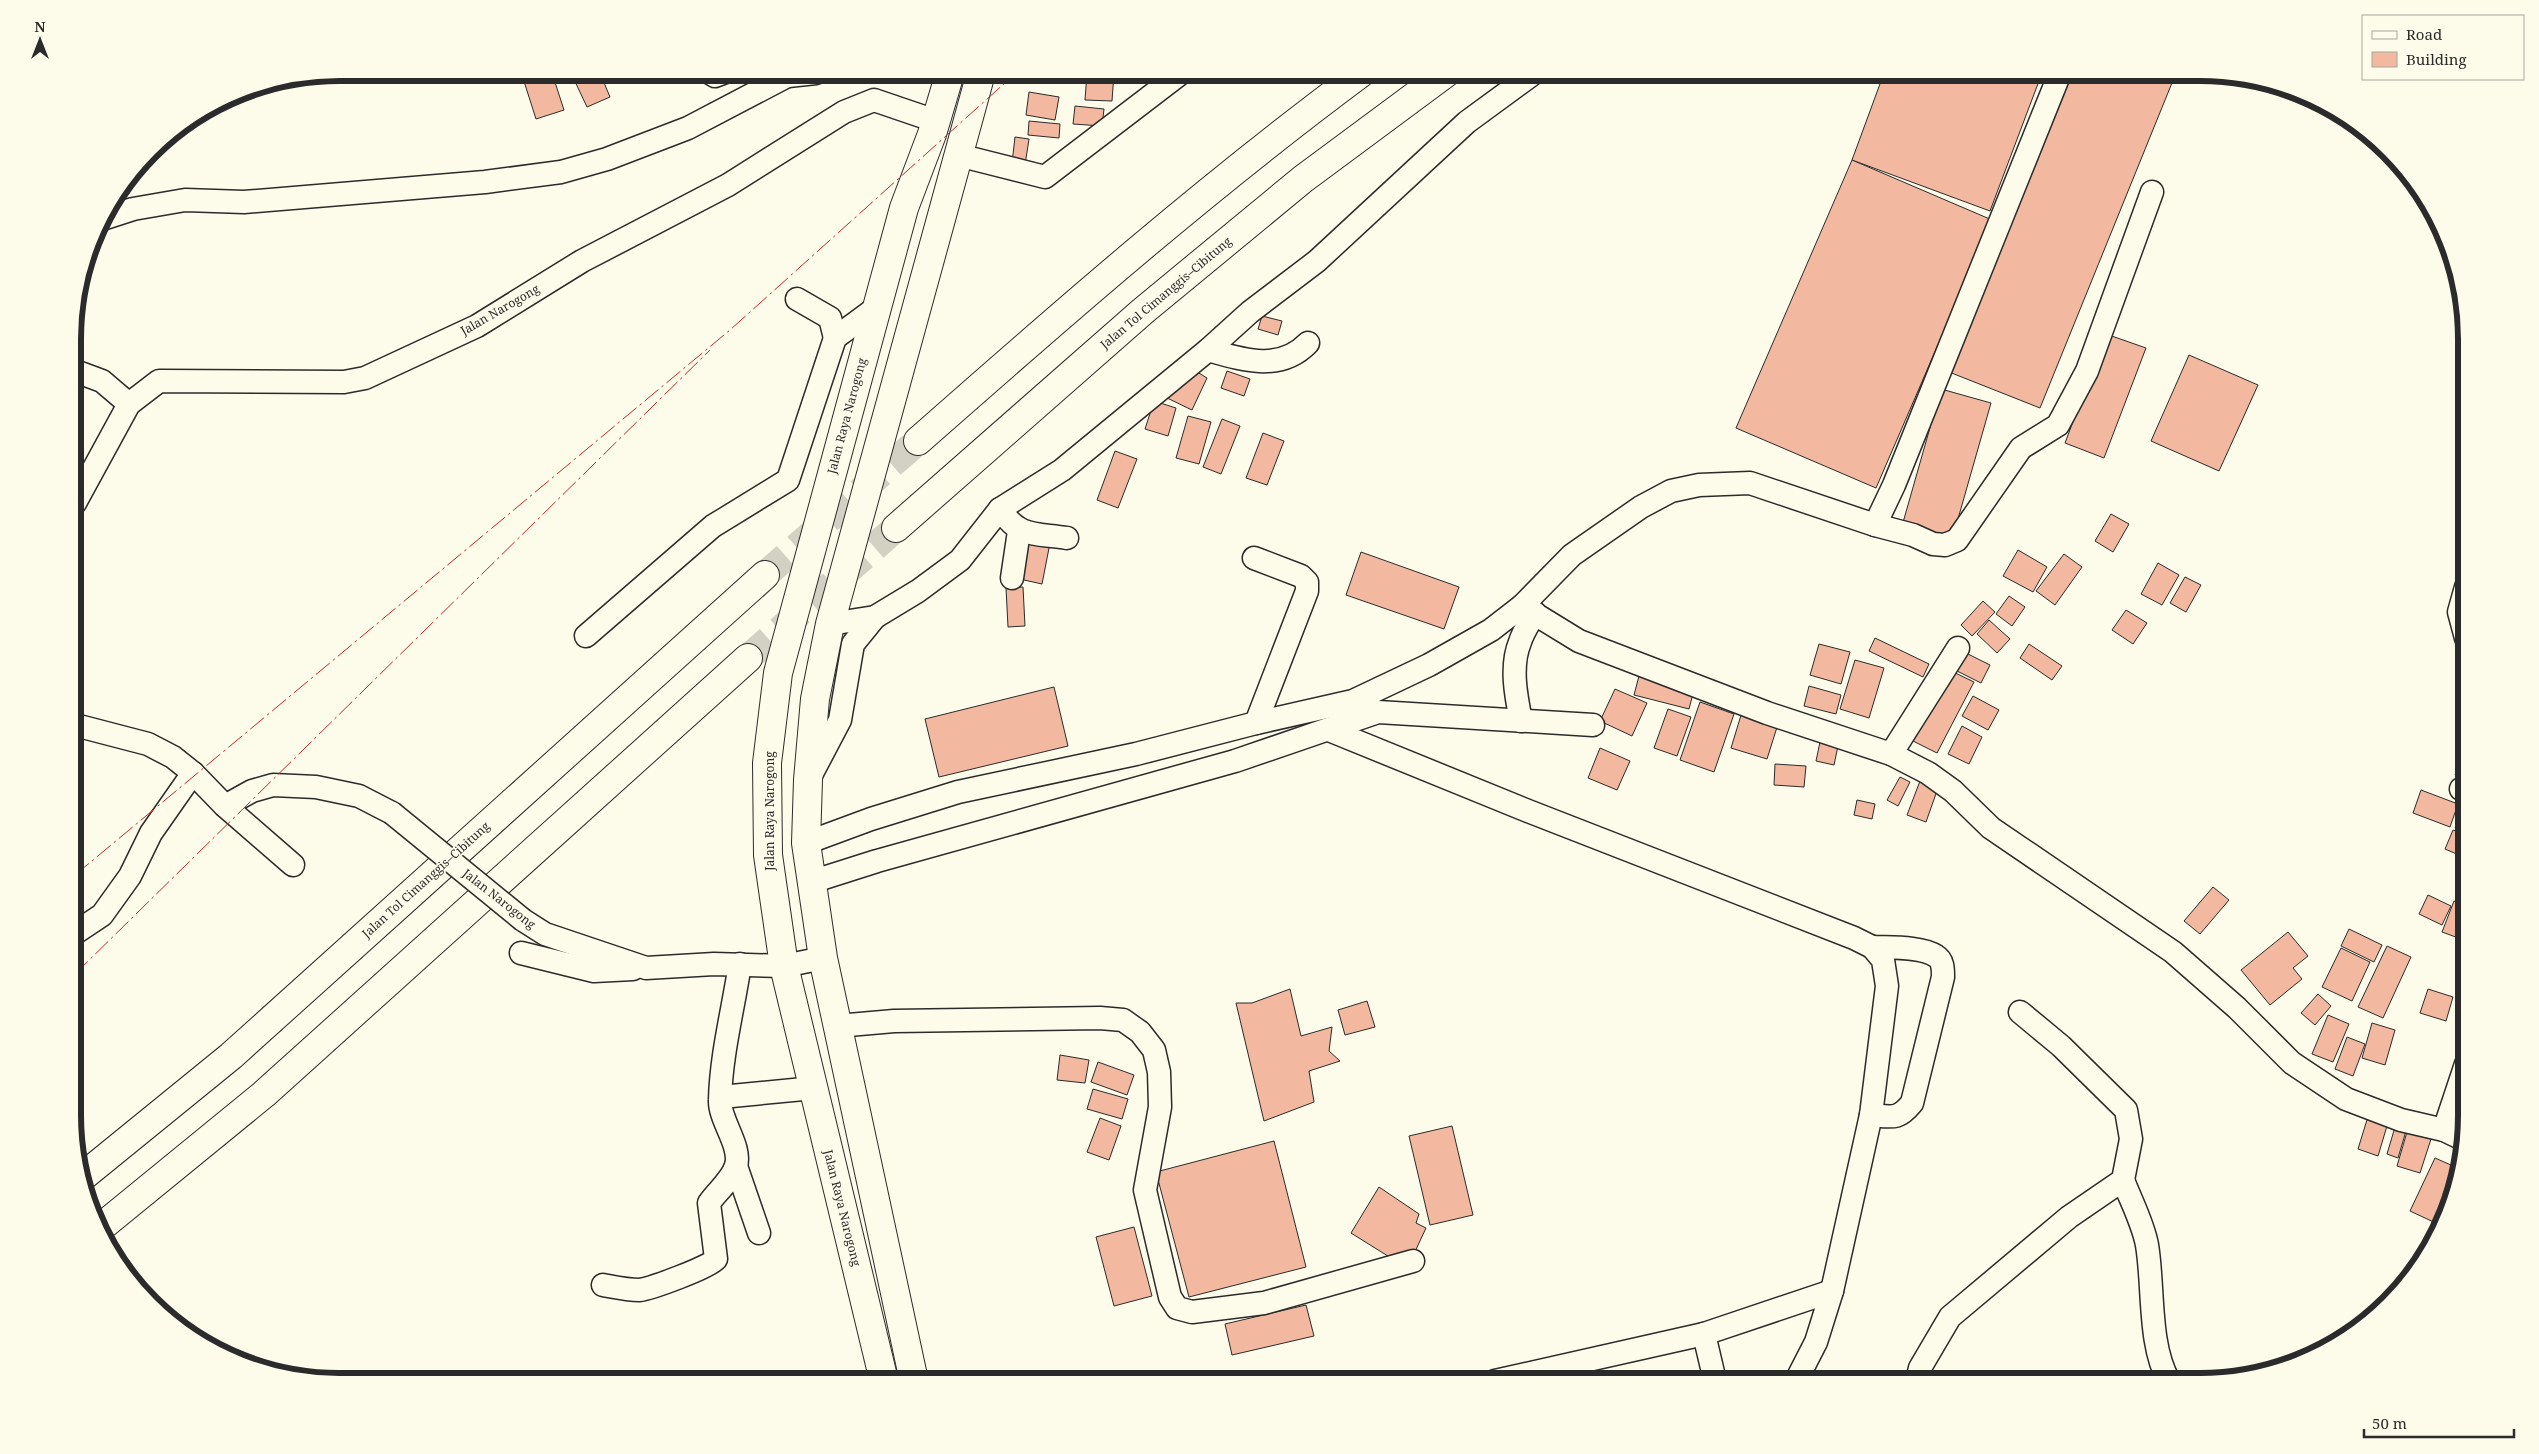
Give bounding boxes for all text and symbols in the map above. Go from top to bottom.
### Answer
north arrow [15,15,65,65]
legend [2362,15,2524,80]
text: N [34,17,46,36]
text: Road [2406,24,2442,44]
text: Building [2406,49,2467,69]
street label: Jalan Tol Cimanggis–Cibitung [1096,232,1235,353]
street label: Jalan Narogong [456,280,543,340]
street label: Jalan Raya Narogong [823,355,870,477]
street label: Jalan Raya Narogong [761,751,778,872]
street label: Jalan Tol Cimanggis–Cibitung [357,817,494,942]
street label: Jalan Narogong [458,864,540,933]
street label: Jalan Raya Narogong [820,1147,865,1268]
scale bar [2364,1406,2514,1438]
text: 50 m [2372,1413,2407,1433]

